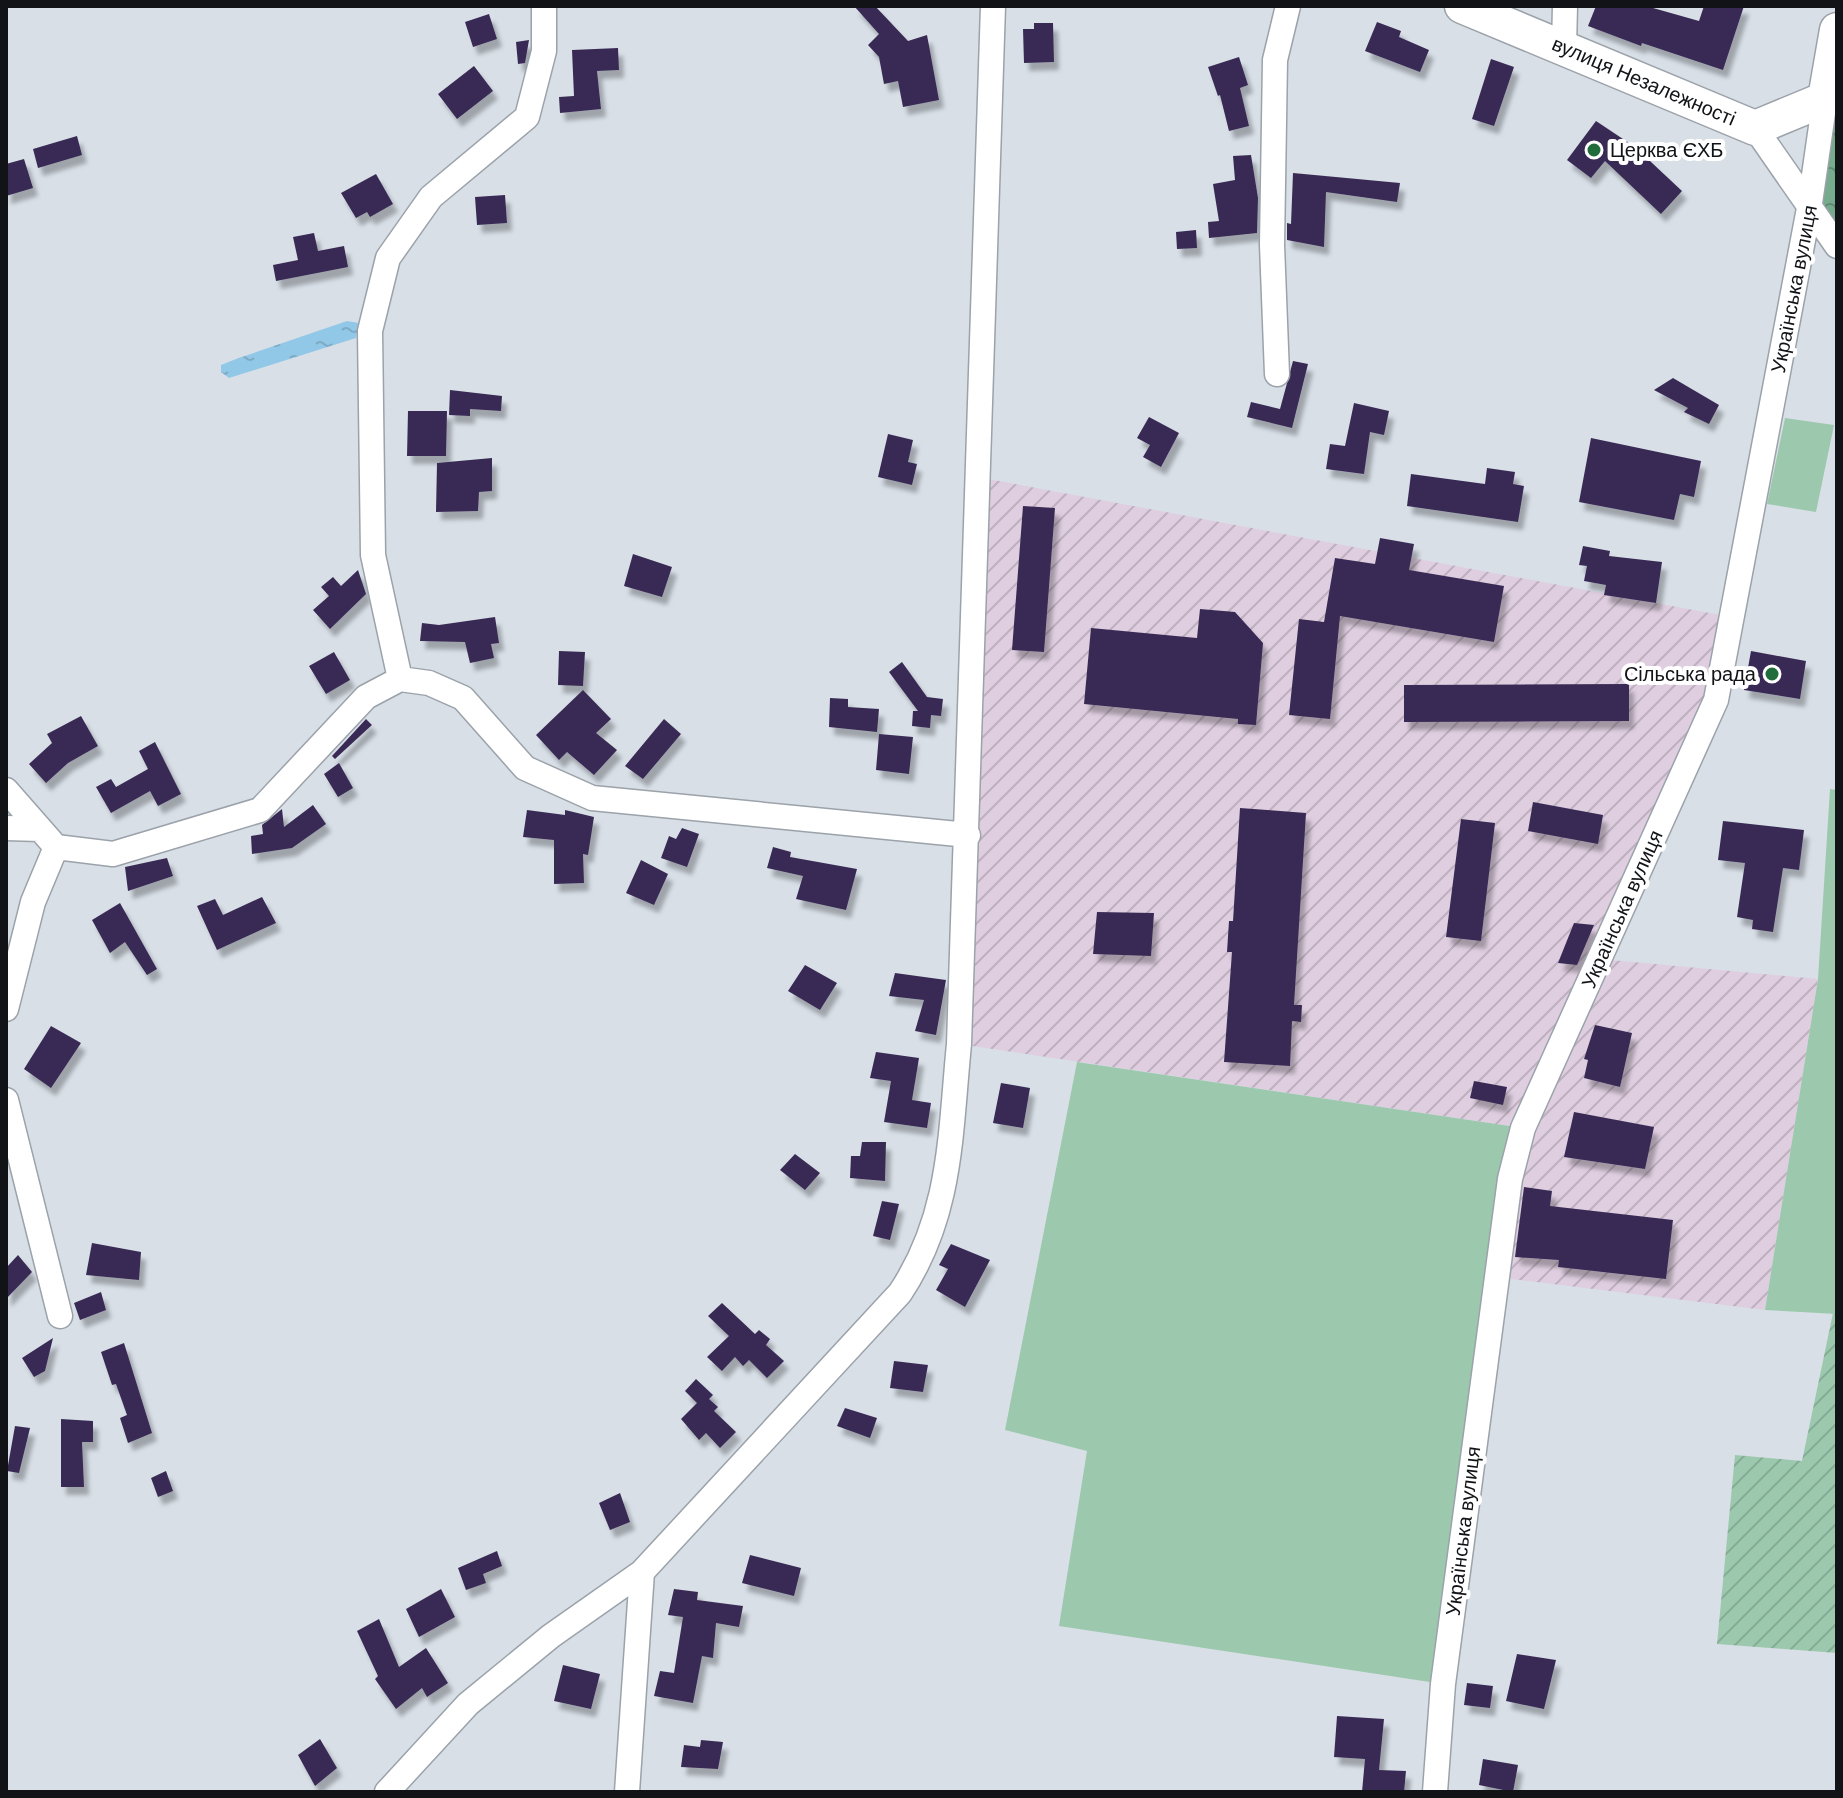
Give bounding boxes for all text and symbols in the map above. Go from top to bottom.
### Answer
street label: вулиця Незалежності [1548,30,1740,132]
place label: Церква ЄХБ [1610,137,1723,163]
marker: Церква ЄХБ [1585,141,1603,159]
street label: Українська вулиця [1765,203,1823,375]
place label: Сільська рада [1624,661,1757,687]
marker: Сільська рада [1763,665,1781,683]
street label: Українська вулиця [1575,826,1669,992]
street label: Українська вулиця [1440,1445,1486,1617]

